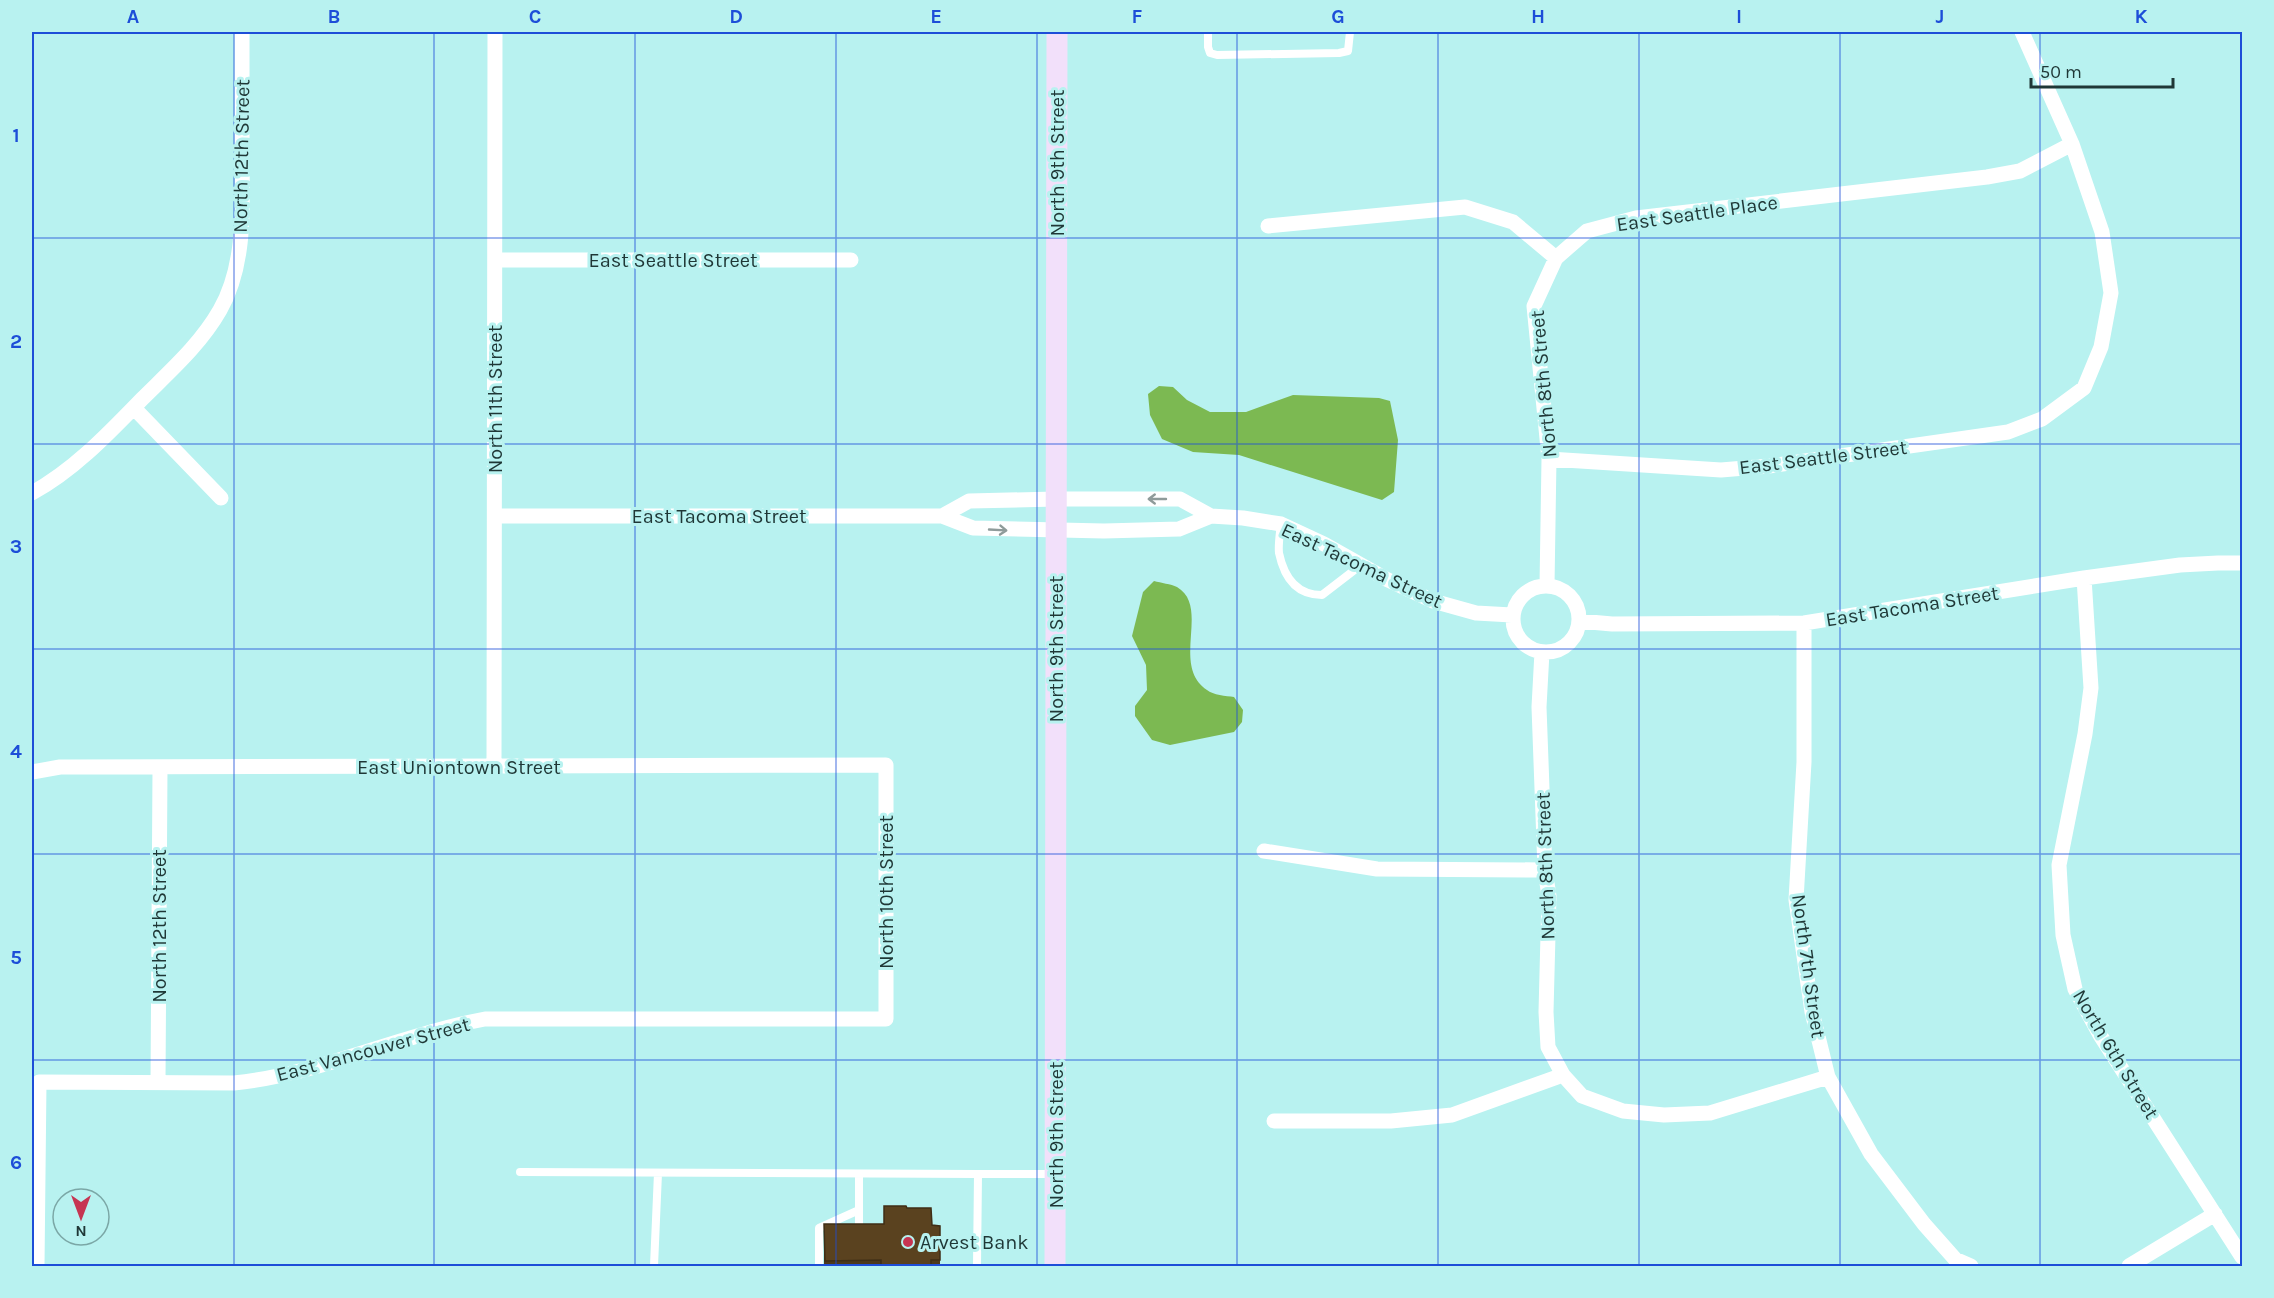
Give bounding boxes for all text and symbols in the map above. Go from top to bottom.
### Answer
text: A [127,5,140,28]
text: B [328,5,340,28]
text: C [529,5,541,28]
text: D [729,5,743,28]
text: E [930,5,942,28]
text: F [1132,5,1143,28]
text: G [1331,5,1345,28]
text: H [1531,5,1545,28]
text: I [1736,5,1742,28]
text: J [1936,5,1944,28]
text: K [2134,5,2148,28]
scale bar [2031,51,2174,89]
text: 50 m [2040,61,2082,83]
street label: North 12th Street [229,79,254,233]
street label: North 9th Street [1046,89,1069,237]
text: 1 [12,124,20,147]
street label: East Seattle Place [1615,191,1779,236]
street label: East Seattle Street [589,249,758,272]
street label: North 8th Street [1526,309,1561,459]
street label: North 11th Street [484,324,507,473]
text: 2 [10,330,22,353]
street label: East Seattle Street [1738,436,1909,479]
one-way arrow [1147,493,1167,505]
street label: East Tacoma Street [632,505,807,528]
street label: East Tacoma Street [1278,518,1446,613]
one-way arrow [988,524,1008,535]
text: 3 [10,535,22,558]
street label: North 9th Street [1045,575,1068,723]
street label: East Tacoma Street [1824,581,2001,632]
text: 4 [10,740,22,763]
street label: East Uniontown Street [357,756,561,779]
street label: North 8th Street [1531,791,1560,940]
street label: North 10th Street [875,815,898,969]
street label: North 12th Street [148,849,171,1003]
street label: North 7th Street [1787,893,1830,1040]
text: 5 [10,946,22,969]
street label: North 6th Street [2068,985,2163,1124]
street label: East Vancouver Street [274,1012,473,1086]
street label: North 9th Street [1045,1061,1068,1209]
text: 6 [10,1151,22,1174]
north arrow [51,1187,111,1247]
text: N [75,1222,87,1241]
place label: Arvest Bank [920,1231,1029,1254]
marker: Arvest Bank [901,1235,915,1249]

